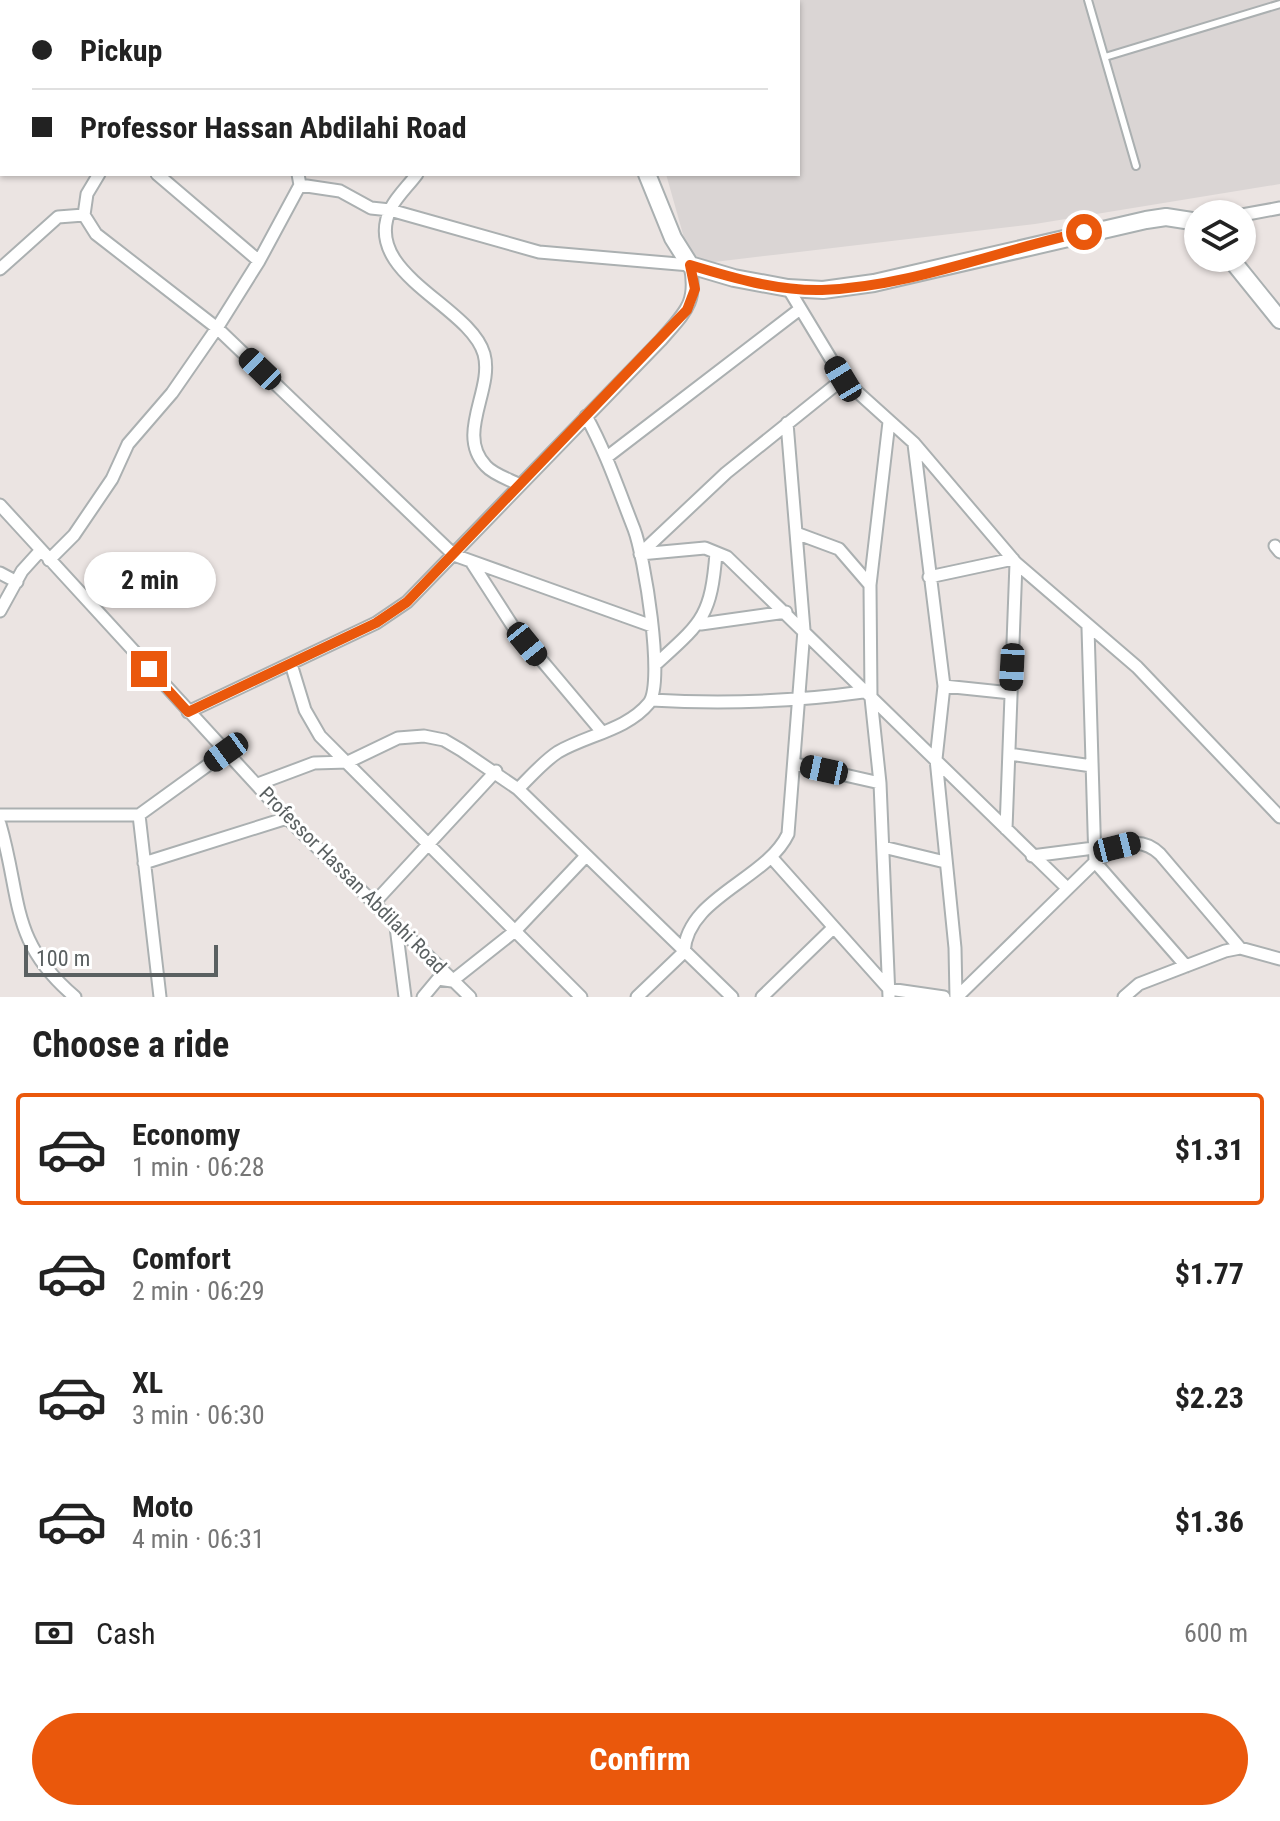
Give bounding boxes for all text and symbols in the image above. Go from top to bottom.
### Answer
text: Pickup [80,33,162,68]
text: Professor Hassan Abdilahi Road [80,110,467,145]
map controls [1184,200,1256,272]
button: layers [1184,200,1256,272]
route start [1066,214,1102,250]
car [234,344,286,394]
car [820,352,866,406]
callout: 2 min [83,553,215,609]
text: 2 min [121,565,179,595]
car [503,618,551,670]
car [999,642,1025,692]
route end [131,651,167,687]
car [200,728,252,776]
car [798,753,850,787]
street label: Professor Hassan Abdilahi Road [254,781,452,979]
car [1091,830,1143,864]
scale bar [24,941,218,977]
text: 100 m [36,946,90,971]
text: Choose a ride [32,1024,229,1066]
icon: car [36,1113,108,1185]
text: Economy [132,1117,240,1152]
text: $1.31 [1175,1132,1244,1167]
text: 1 min · 06:28 [132,1152,265,1182]
icon: car [36,1237,108,1309]
text: Comfort [132,1241,231,1276]
text: $1.77 [1175,1256,1244,1291]
text: 2 min · 06:29 [132,1276,265,1306]
icon: car [36,1361,108,1433]
text: XL [132,1365,163,1400]
text: $2.23 [1175,1380,1244,1415]
text: 3 min · 06:30 [132,1400,265,1430]
icon: car [36,1485,108,1557]
text: Moto [132,1489,193,1524]
text: $1.36 [1175,1504,1244,1539]
text: 4 min · 06:31 [132,1524,265,1554]
icon: cash [32,1611,76,1655]
text: Cash [96,1616,156,1651]
text: 600 m [1184,1618,1248,1648]
button: Confirm [32,1713,1248,1805]

